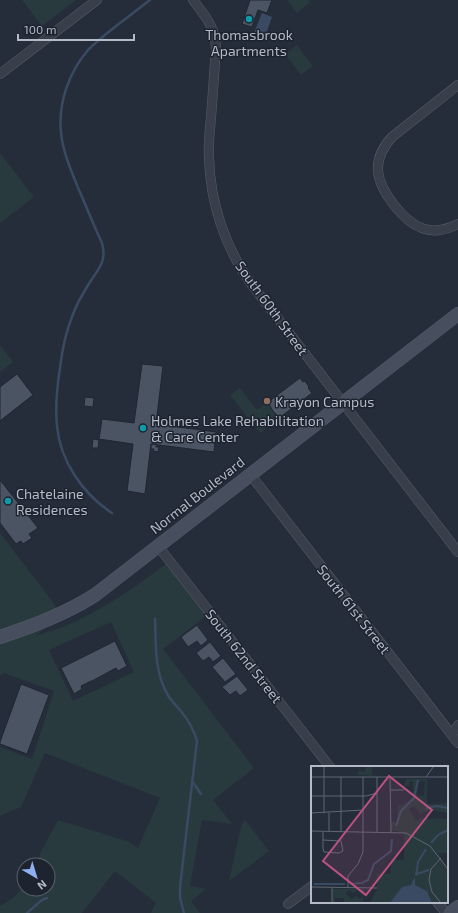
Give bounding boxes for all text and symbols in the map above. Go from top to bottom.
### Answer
marker: Thomasbrook Apartments [244,14,254,24]
scale bar [18,16,134,42]
text: 100 m [24,22,56,36]
place label: Thomasbrook Apartments [205,26,293,59]
street label: South 60th Street [232,258,312,358]
place label: Krayon Campus [275,393,374,410]
marker: Krayon Campus [262,396,272,406]
place label: Holmes Lake Rehabilitation & Care Center [151,412,324,445]
marker: Holmes Lake Rehabilitation & Care Center [138,423,148,433]
street label: Normal Boulevard [146,453,248,537]
place label: Chatelaine Residences [16,485,88,518]
marker: Chatelaine Residences [3,496,13,506]
street label: South 61st Street [314,561,394,657]
street label: South 62nd Street [202,606,286,706]
inset map [311,766,448,903]
north arrow [16,857,56,897]
text: N [35,878,50,893]

